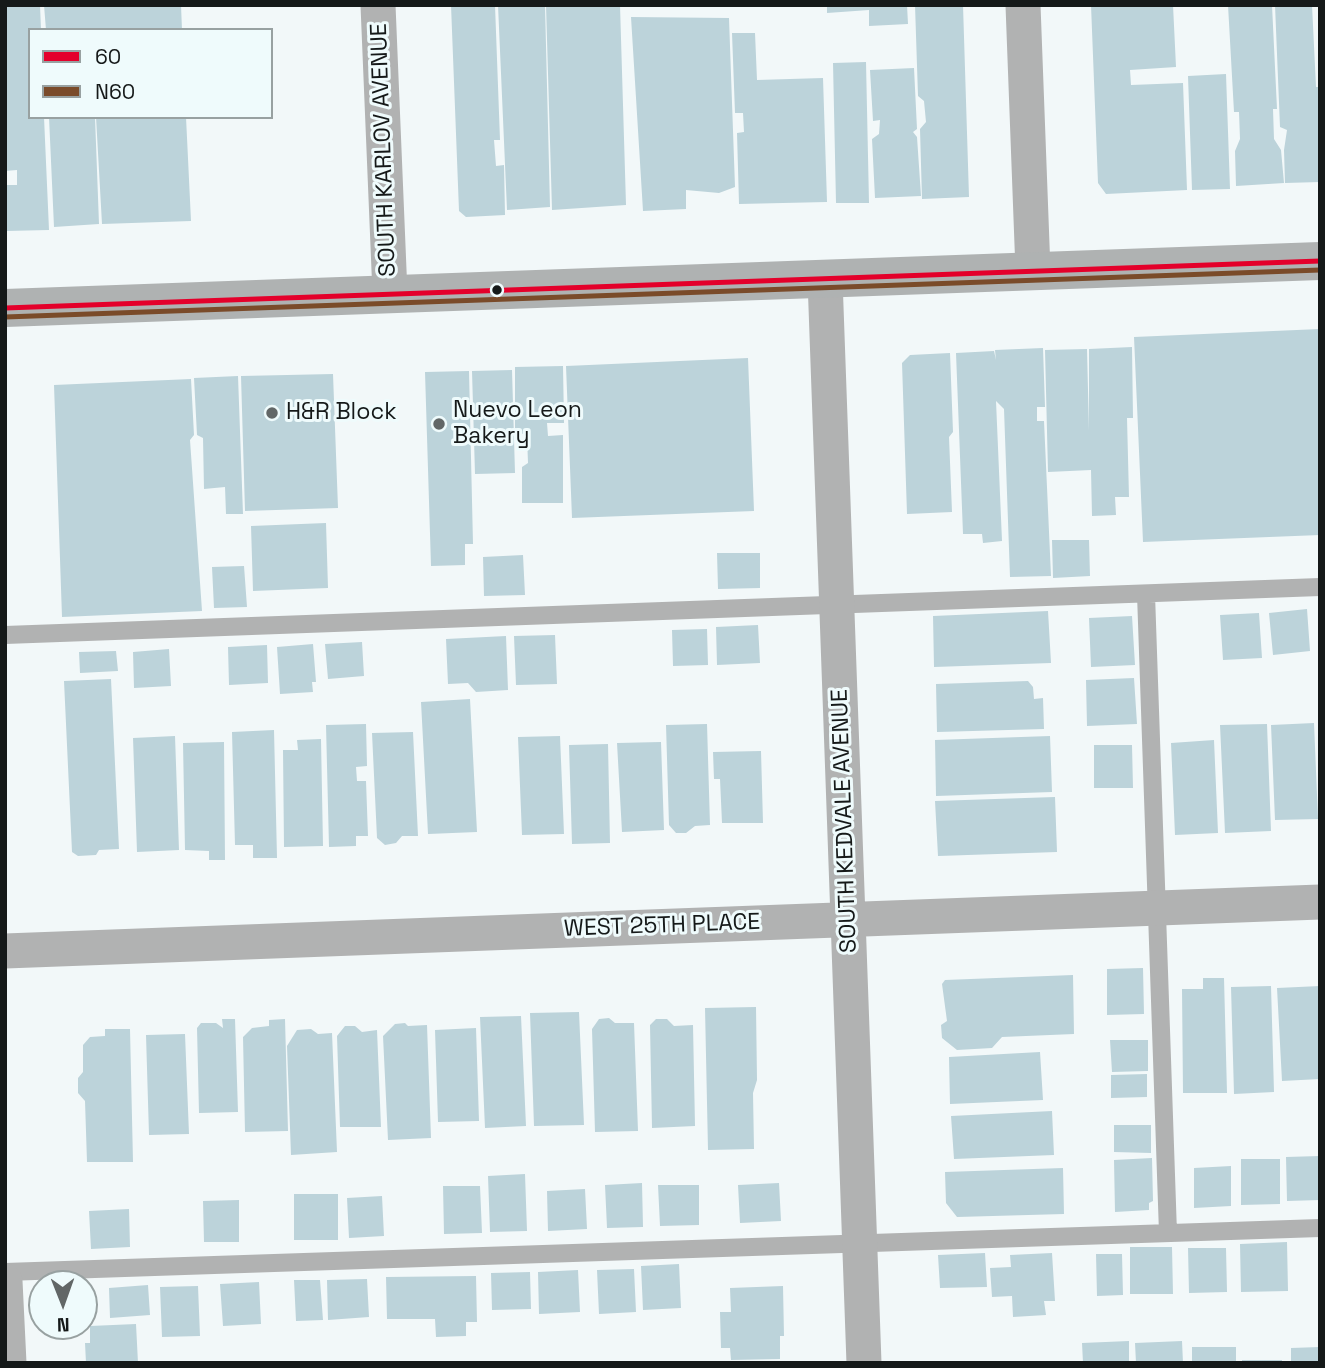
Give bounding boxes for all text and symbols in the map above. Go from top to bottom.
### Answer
street label: SOUTH KARLOV AVENUE [366,23,402,277]
legend [28,28,273,119]
text: 60 [95,43,121,70]
text: N60 [95,78,135,105]
unlabelled marker [490,283,504,297]
place label: Nuevo Leon Bakery [453,397,582,451]
place label: H&R Block [286,399,397,427]
marker: H&R Block [264,405,280,421]
marker: Nuevo Leon Bakery [431,416,447,432]
street label: SOUTH KEDVALE AVENUE [827,689,863,953]
street label: WEST 25TH PLACE [563,909,761,943]
north arrow [28,1270,98,1340]
text: N [57,1312,70,1337]

